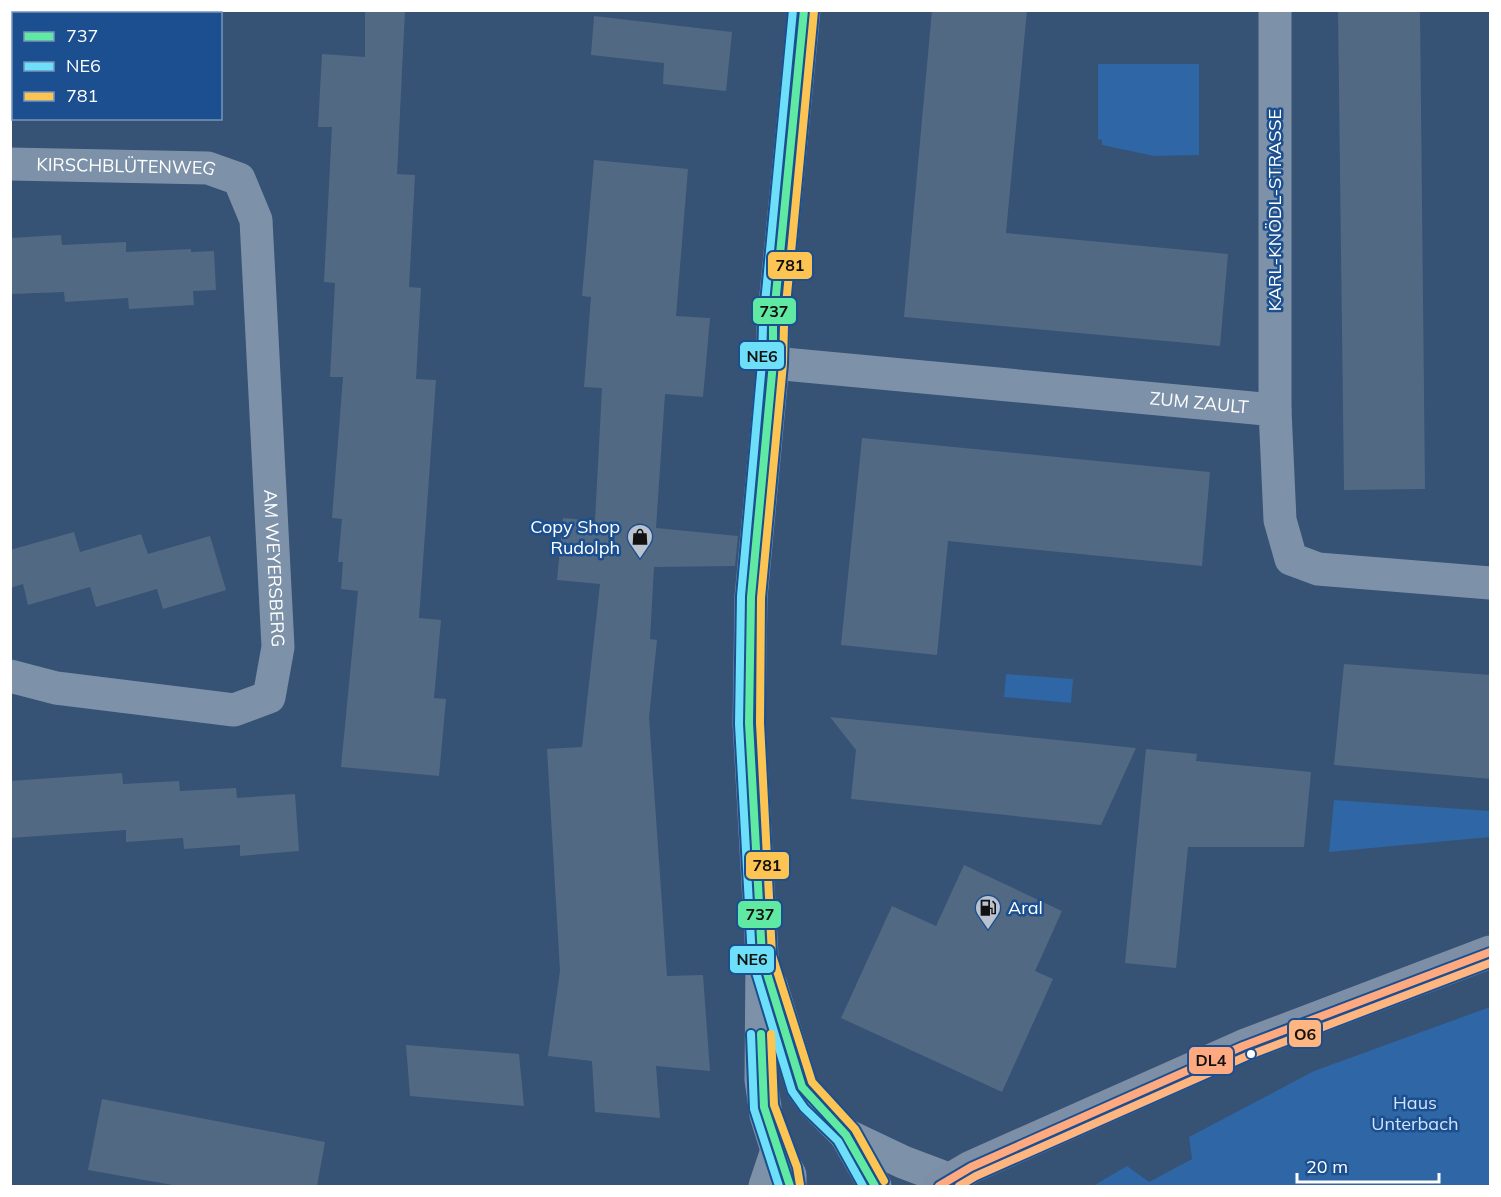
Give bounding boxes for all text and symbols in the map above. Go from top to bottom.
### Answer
legend [12,12,222,120]
text: 737 [66,24,98,47]
text: NE6 [66,54,101,77]
text: 781 [66,84,98,107]
street label: KARL-KNÖDL-STRASSE [1263,109,1286,311]
street label: KIRSCHBLÜTENWEG [36,153,219,181]
line badge: 781 [767,251,813,280]
text: 781 [776,255,804,275]
line badge: 737 [752,297,797,325]
text: 737 [760,301,788,321]
line badge: NE6 [739,341,785,370]
text: NE6 [746,346,778,366]
street label: ZUM ZAULT [1149,386,1250,418]
street label: AM WEYERSBERG [259,489,290,648]
place label: Copy Shop Rudolph [530,515,620,559]
shop icon: Copy Shop Rudolph [625,522,655,560]
line badge: 781 [745,851,790,880]
text: 781 [753,855,781,875]
fuel station icon: Aral [973,893,1003,931]
place label: Aral [1008,896,1043,919]
line badge: 737 [737,900,782,929]
text: 737 [746,904,774,924]
line badge: NE6 [729,945,775,974]
text: NE6 [736,949,768,969]
line badge: O6 [1288,1019,1322,1048]
text: O6 [1294,1024,1316,1044]
line badge: DL4 [1188,1046,1234,1075]
unlabelled marker [1245,1048,1257,1060]
text: DL4 [1196,1050,1227,1070]
park label: Haus Unterbach [1371,1091,1459,1135]
scale bar [1297,1146,1440,1184]
text: 20 m [1306,1155,1348,1178]

